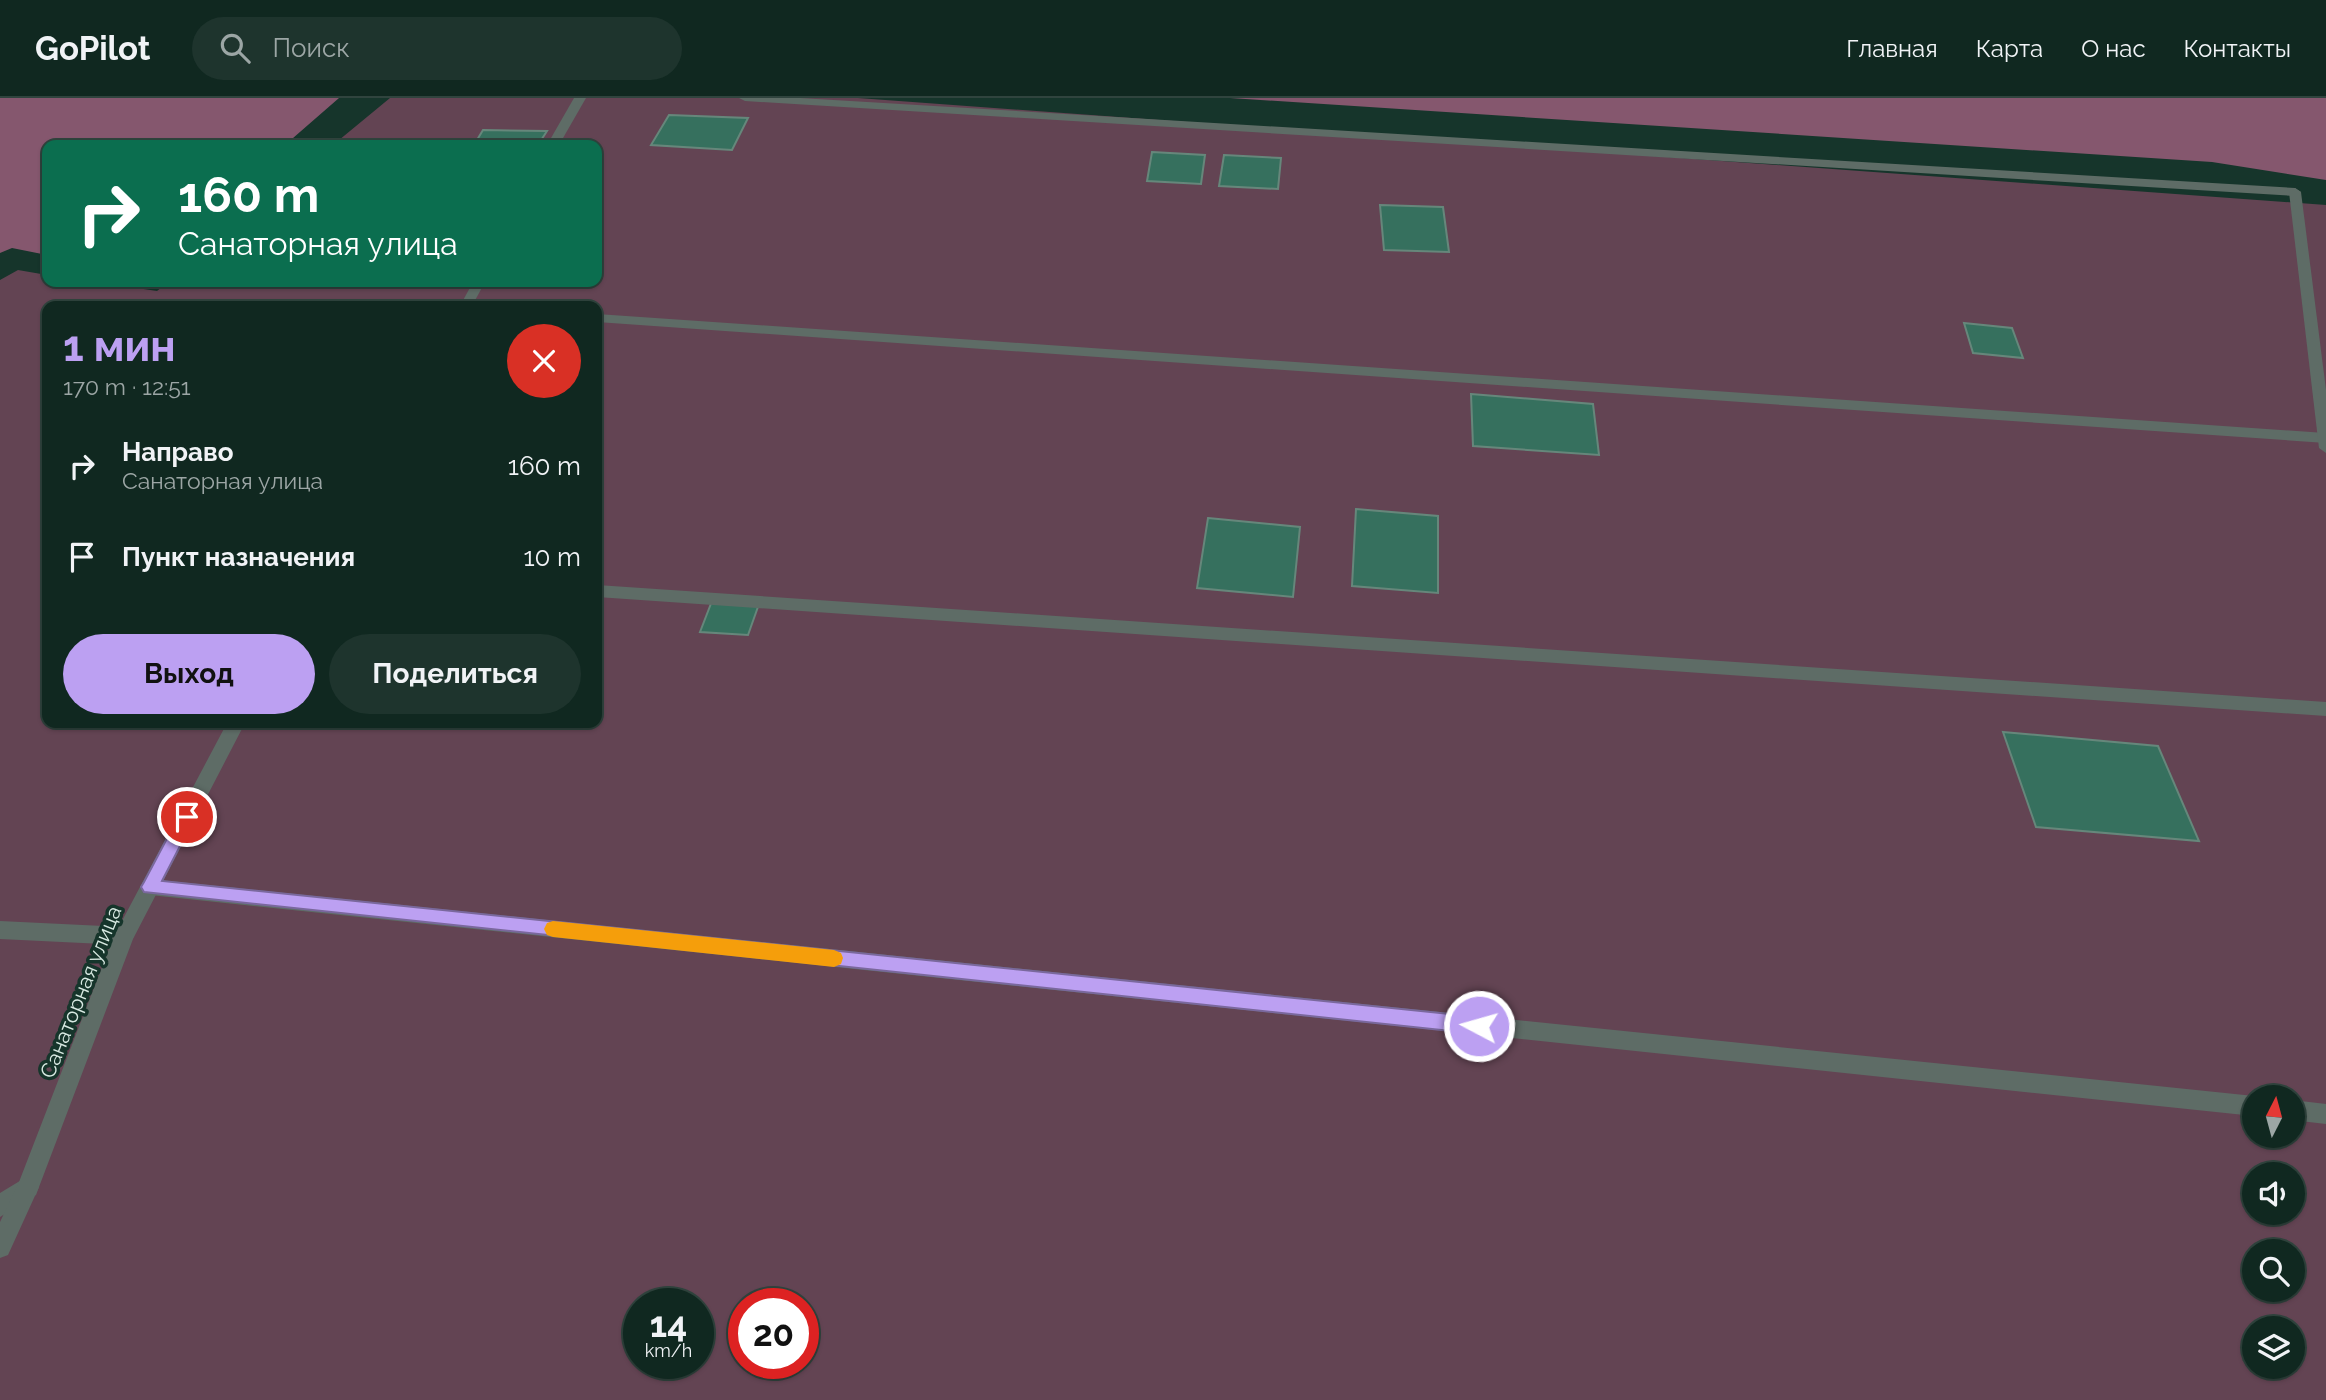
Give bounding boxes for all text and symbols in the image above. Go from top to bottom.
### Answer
search box [192,17,682,80]
text: GoPilot [35,29,150,68]
icon: search [216,29,254,67]
text: Поиск [272,33,350,63]
text: Главная [1846,34,1938,63]
text: Карта [1976,34,2043,63]
text: О нас [2081,34,2146,63]
text: Контакты [2184,34,2291,63]
text: 160 m [178,166,319,223]
icon: right [63,168,154,259]
text: Санаторная улица [178,225,458,262]
text: 1 мин [63,322,176,371]
button: close [507,324,581,398]
text: 170 m · 12:51 [63,373,191,400]
text: Направо [122,437,233,467]
icon: right [63,447,101,485]
text: 160 m [508,451,581,481]
text: Санаторная улица [122,467,323,494]
icon: arrive [63,538,101,576]
text: Пункт назначения [122,542,355,572]
text: 10 m [523,542,581,572]
button: Выход [63,634,315,714]
button: Поделиться [329,634,581,714]
pin [157,787,217,847]
icon: arrive [168,798,206,836]
street label: Санаторная улица [35,902,127,1082]
position arrow [1442,989,1516,1063]
north arrow [2242,1085,2305,1148]
map controls [2242,1085,2305,1379]
button: sound [2242,1162,2305,1225]
button: search [2242,1239,2305,1302]
speed limit sign: 20 [728,1288,819,1379]
text: 14 [650,1304,687,1345]
button: layers [2242,1316,2305,1379]
text: km/h [645,1340,692,1361]

